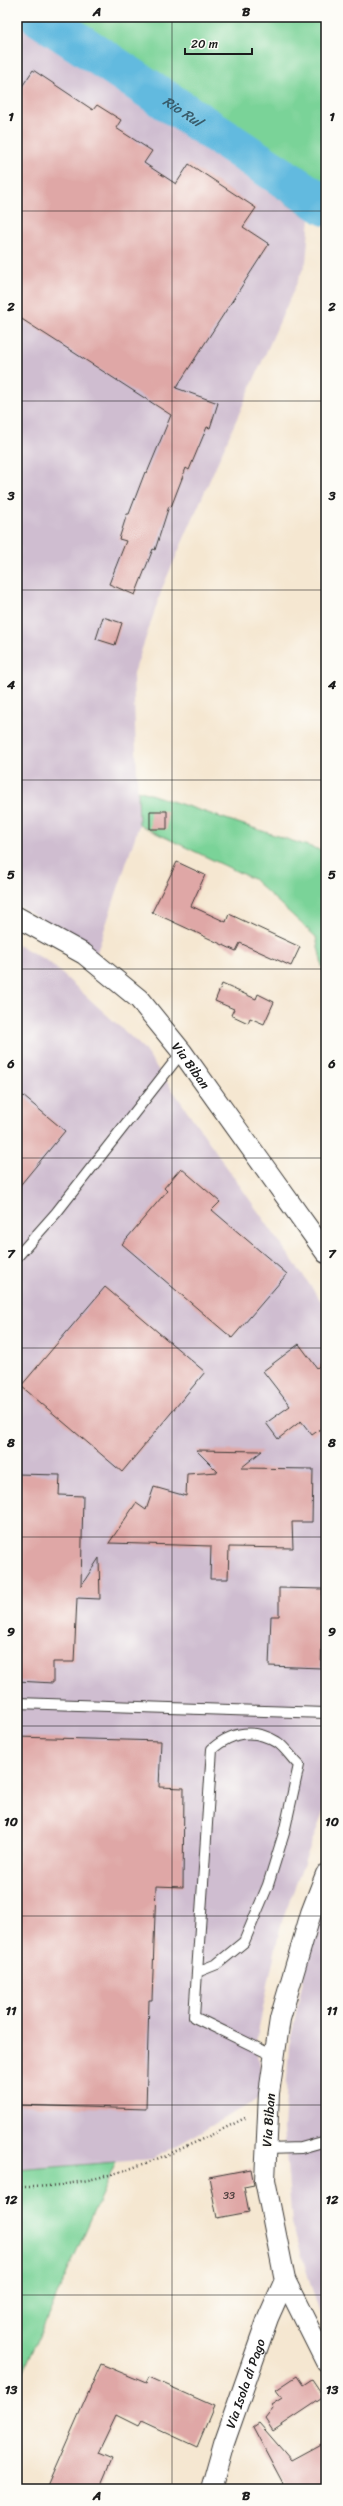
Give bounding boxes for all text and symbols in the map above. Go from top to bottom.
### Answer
text: A [92,0,101,23]
text: B [242,0,251,23]
scale bar [185,30,252,56]
text: 20 m [191,33,218,55]
water label: Rio Rul [157,89,210,136]
text: 1 [8,105,14,128]
text: 1 [329,105,335,128]
text: 2 [6,295,15,318]
text: 2 [327,295,336,318]
text: 3 [6,484,15,507]
text: 3 [327,484,336,507]
text: 4 [6,673,16,696]
text: 4 [327,673,337,696]
text: 5 [7,863,15,886]
text: 5 [328,863,336,886]
street label: Via Biban [166,1037,216,1094]
text: 6 [6,1052,15,1075]
text: 6 [327,1052,336,1075]
text: 7 [7,1242,16,1265]
text: 7 [328,1242,337,1265]
text: 8 [6,1431,15,1454]
text: 8 [327,1431,336,1454]
text: 9 [7,1620,15,1643]
text: 9 [328,1620,336,1643]
text: 10 [4,1810,18,1833]
text: 10 [325,1810,339,1833]
text: 11 [5,1999,17,2022]
text: 11 [326,1999,338,2022]
street label: Via Biban [255,2092,282,2148]
house number: 33 [223,2186,235,2205]
text: 12 [4,2188,18,2211]
text: 12 [325,2188,339,2211]
street label: Via Isola di Pago [219,2335,272,2432]
text: 13 [5,2378,18,2401]
text: 13 [326,2378,339,2401]
text: A [92,2484,101,2506]
text: B [242,2484,251,2506]

